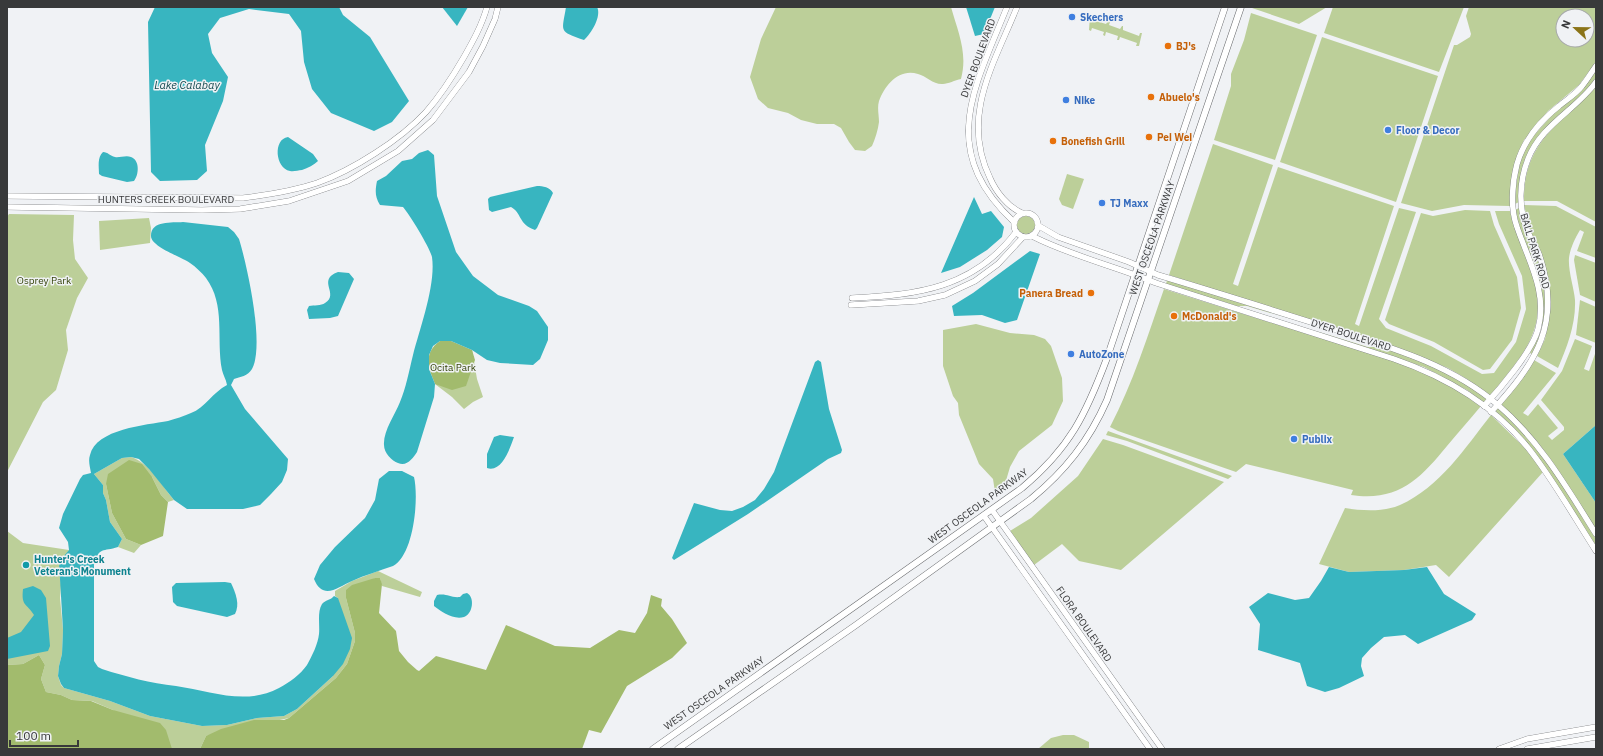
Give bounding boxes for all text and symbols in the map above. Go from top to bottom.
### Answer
north arrow [1555,8,1595,48]
place label: Skechers [1080,11,1123,24]
marker: Skechers [1067,12,1077,22]
street label: DYER BOULEVARD [958,16,998,99]
text: N [1558,18,1574,31]
place label: BJ's [1176,40,1196,53]
marker: BJ's [1163,41,1173,51]
water label: Lake Calabay [154,78,220,92]
place label: Abuelo's [1159,91,1200,104]
marker: Abuelo's [1146,92,1156,102]
place label: Nike [1074,94,1096,107]
marker: Nike [1061,95,1071,105]
place label: Floor & Decor [1396,124,1460,137]
marker: Floor & Decor [1383,125,1393,135]
place label: Pei Wei [1157,131,1192,144]
marker: Pei Wei [1144,132,1154,142]
place label: Bonefish Grill [1061,135,1125,148]
marker: Bonefish Grill [1048,136,1058,146]
street label: WEST OSCEOLA PARKWAY [1126,179,1178,297]
street label: HUNTERS CREEK BOULEVARD [98,193,234,206]
place label: TJ Maxx [1110,197,1149,210]
marker: TJ Maxx [1097,198,1107,208]
street label: BALL PARK ROAD [1517,211,1553,291]
park label: Osprey Park [17,274,72,287]
place label: Panera Bread [1019,287,1083,300]
marker: Panera Bread [1086,288,1096,298]
place label: McDonald's [1182,310,1236,323]
marker: McDonald's [1169,311,1179,321]
street label: DYER BOULEVARD [1309,316,1393,354]
place label: AutoZone [1079,348,1125,361]
marker: AutoZone [1066,349,1076,359]
park label: Ocita Park [430,361,477,374]
place label: Publix [1302,433,1332,446]
marker: Publix [1289,434,1299,444]
street label: WEST OSCEOLA PARKWAY [926,465,1030,546]
place label: Hunter's Creek Veteran's Monument [34,553,131,578]
marker: Hunter's Creek Veteran's Monument [21,560,31,570]
street label: FLORA BOULEVARD [1053,584,1115,664]
street label: WEST OSCEOLA PARKWAY [661,653,767,733]
scale bar [10,722,78,748]
text: 100 m [16,728,51,743]

